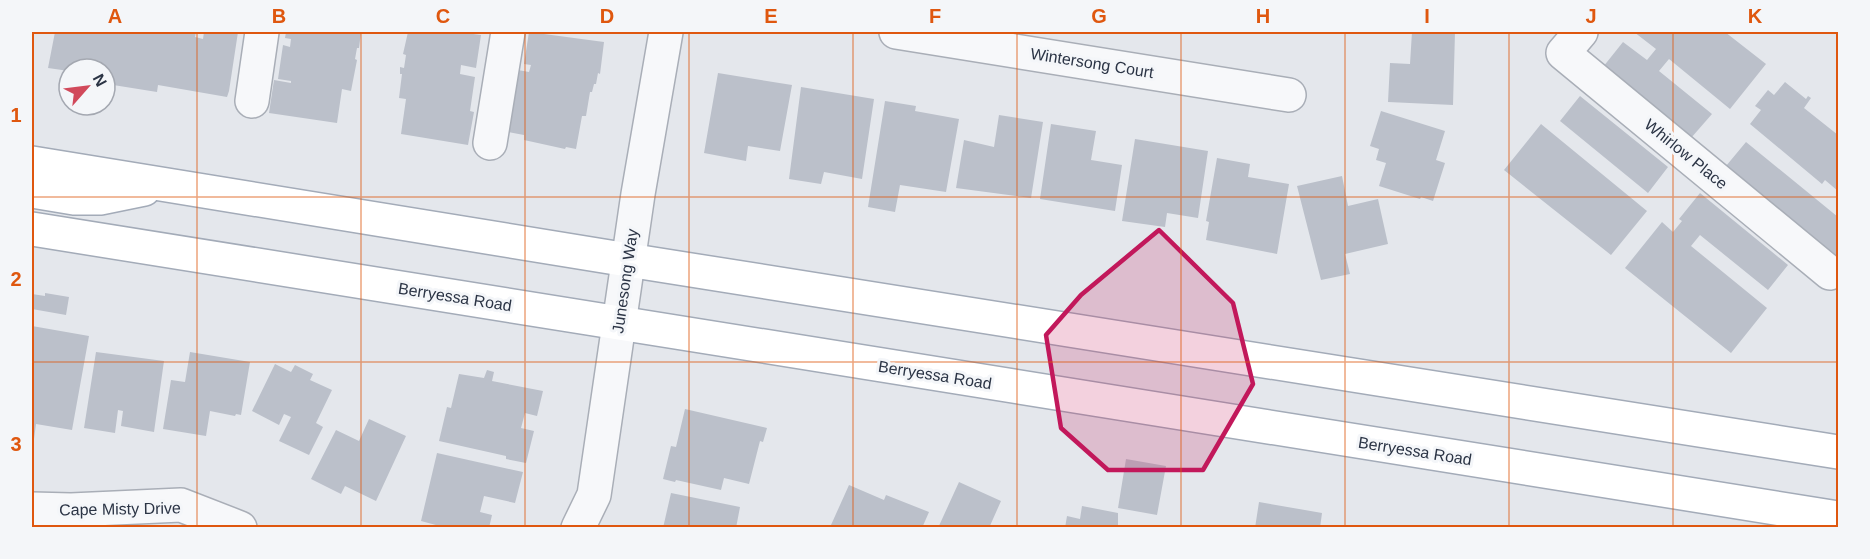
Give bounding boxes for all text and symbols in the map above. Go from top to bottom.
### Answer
text: A [108,5,122,27]
text: B [272,5,286,27]
text: C [436,5,450,27]
text: D [600,5,614,27]
text: E [764,5,778,27]
text: F [929,5,941,27]
text: G [1091,5,1107,27]
text: H [1256,5,1270,27]
text: I [1424,5,1430,27]
text: J [1585,5,1597,27]
text: K [1748,5,1763,27]
street label: Wintersong Court [1029,45,1155,81]
north arrow [57,57,117,117]
text: N [90,71,110,89]
text: 1 [10,104,22,126]
street label: Whirlow Place [1641,116,1731,193]
street label: Junesong Way [609,228,641,334]
text: 2 [10,268,22,290]
street label: Berryessa Road [397,280,513,314]
street label: Berryessa Road [877,358,993,392]
text: 3 [10,433,22,455]
street label: Berryessa Road [1357,434,1473,468]
street label: Cape Misty Drive [59,499,181,519]

